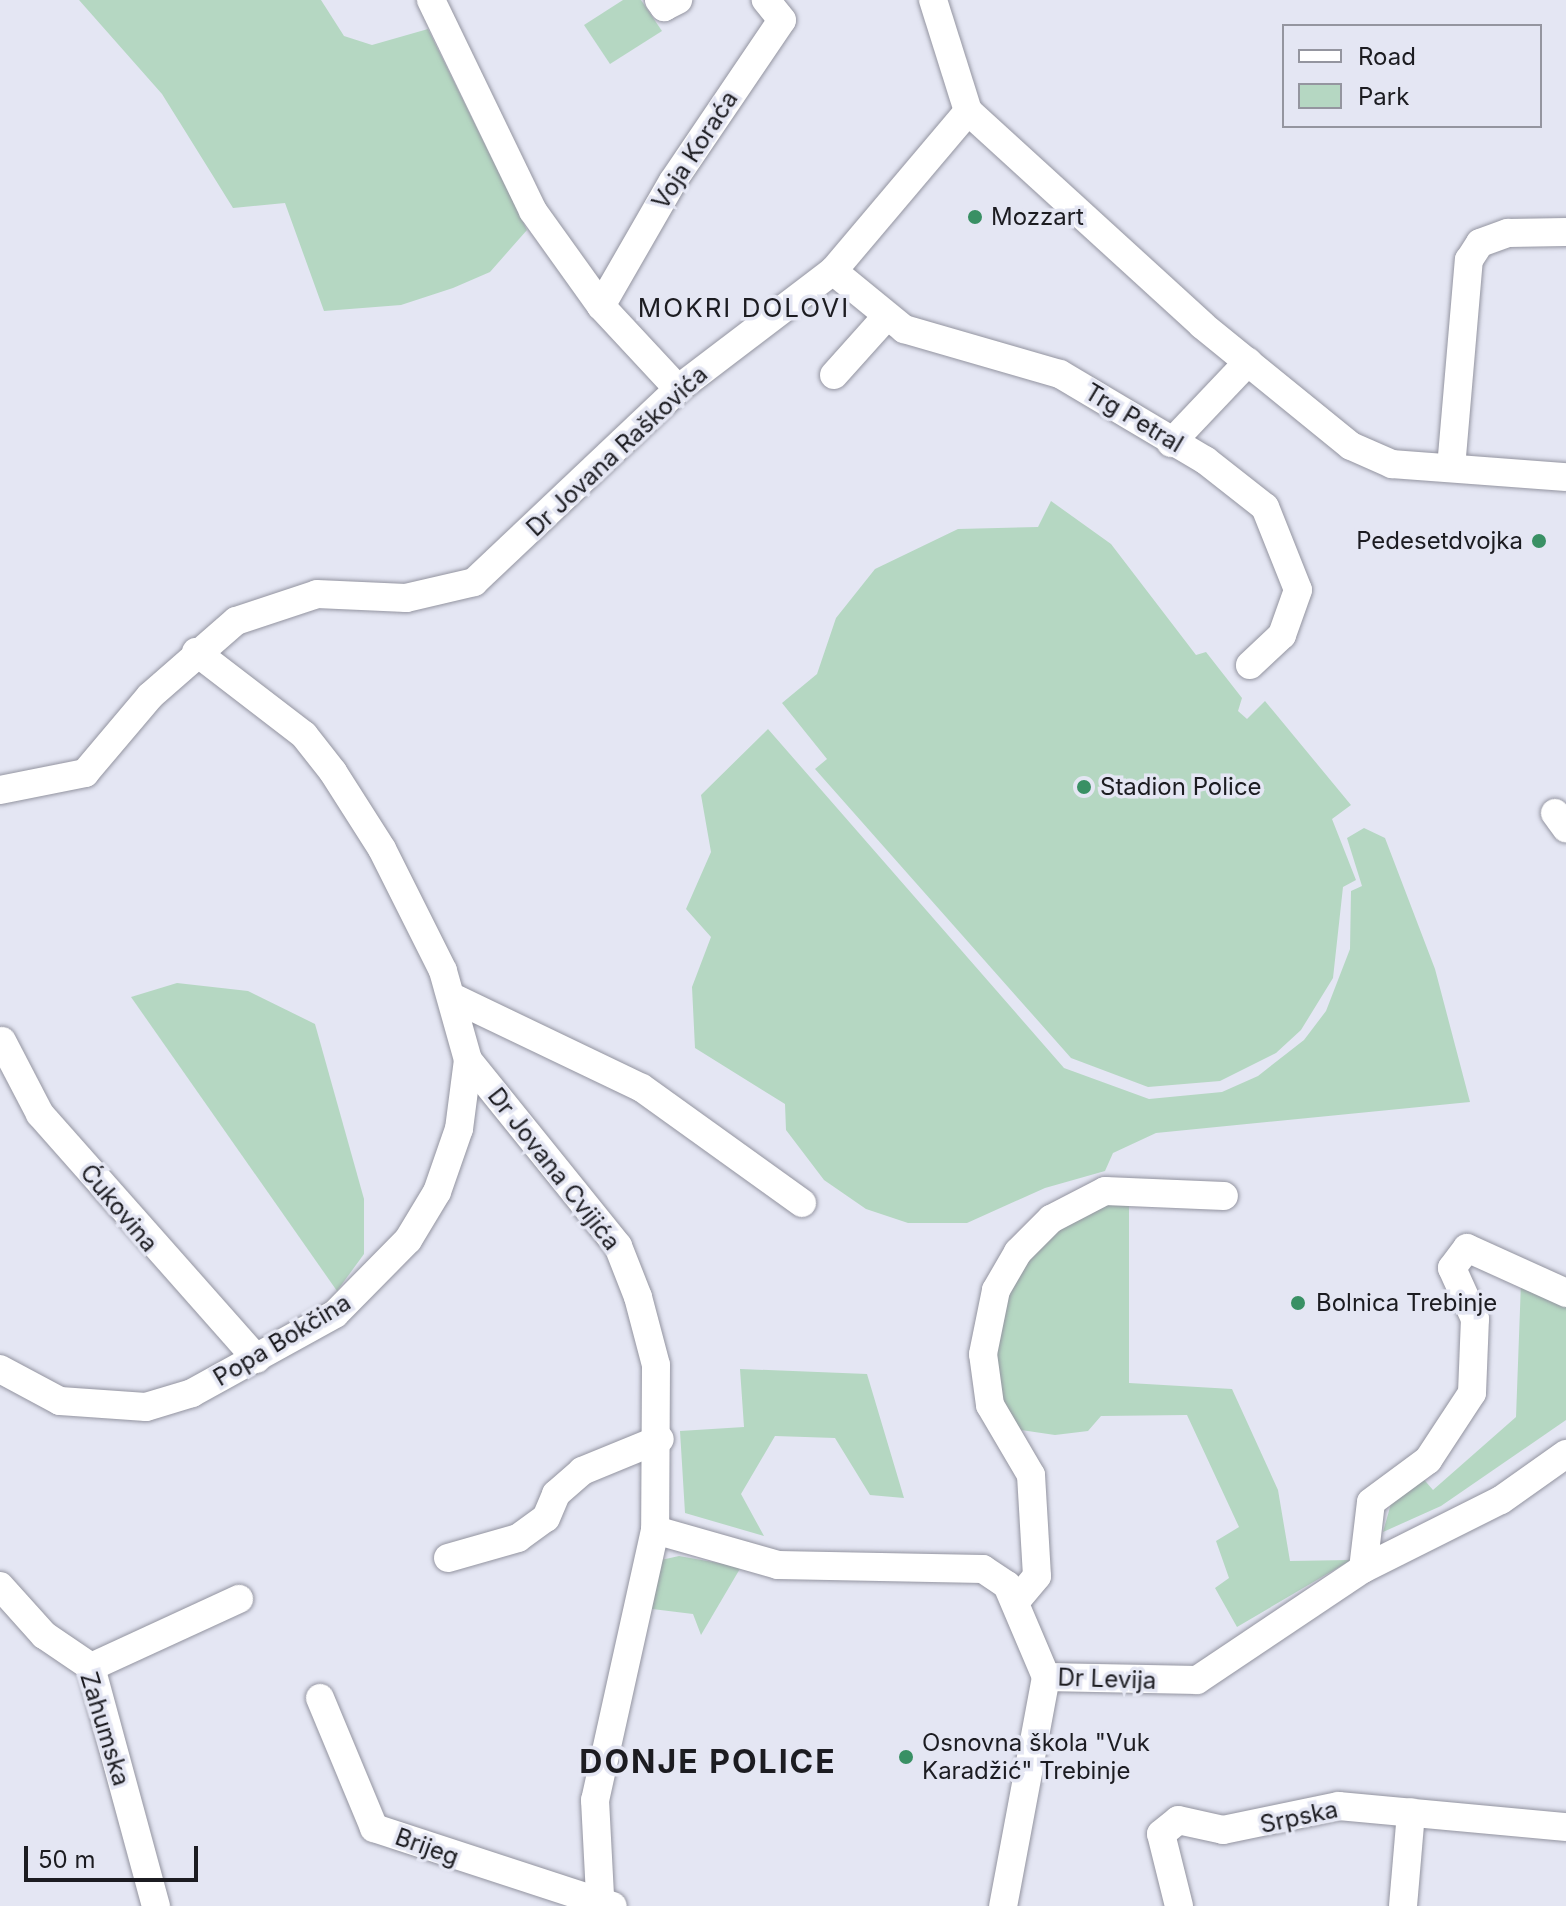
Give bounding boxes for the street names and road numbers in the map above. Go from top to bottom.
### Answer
street label: Voja Koraća [646,85,744,215]
street label: Dr Jovana Raškovića [521,360,713,542]
street label: Trg Petral [1080,377,1188,459]
street label: Dr Jovana Cvijića [482,1082,626,1256]
street label: Ćukovina [74,1158,164,1258]
street label: Popa Bokčina [208,1288,356,1392]
street label: Dr Levija [1057,1663,1157,1695]
street label: Zahumska [74,1669,136,1789]
street label: Srpska [1257,1795,1341,1839]
street label: Brijeg [391,1822,463,1872]

